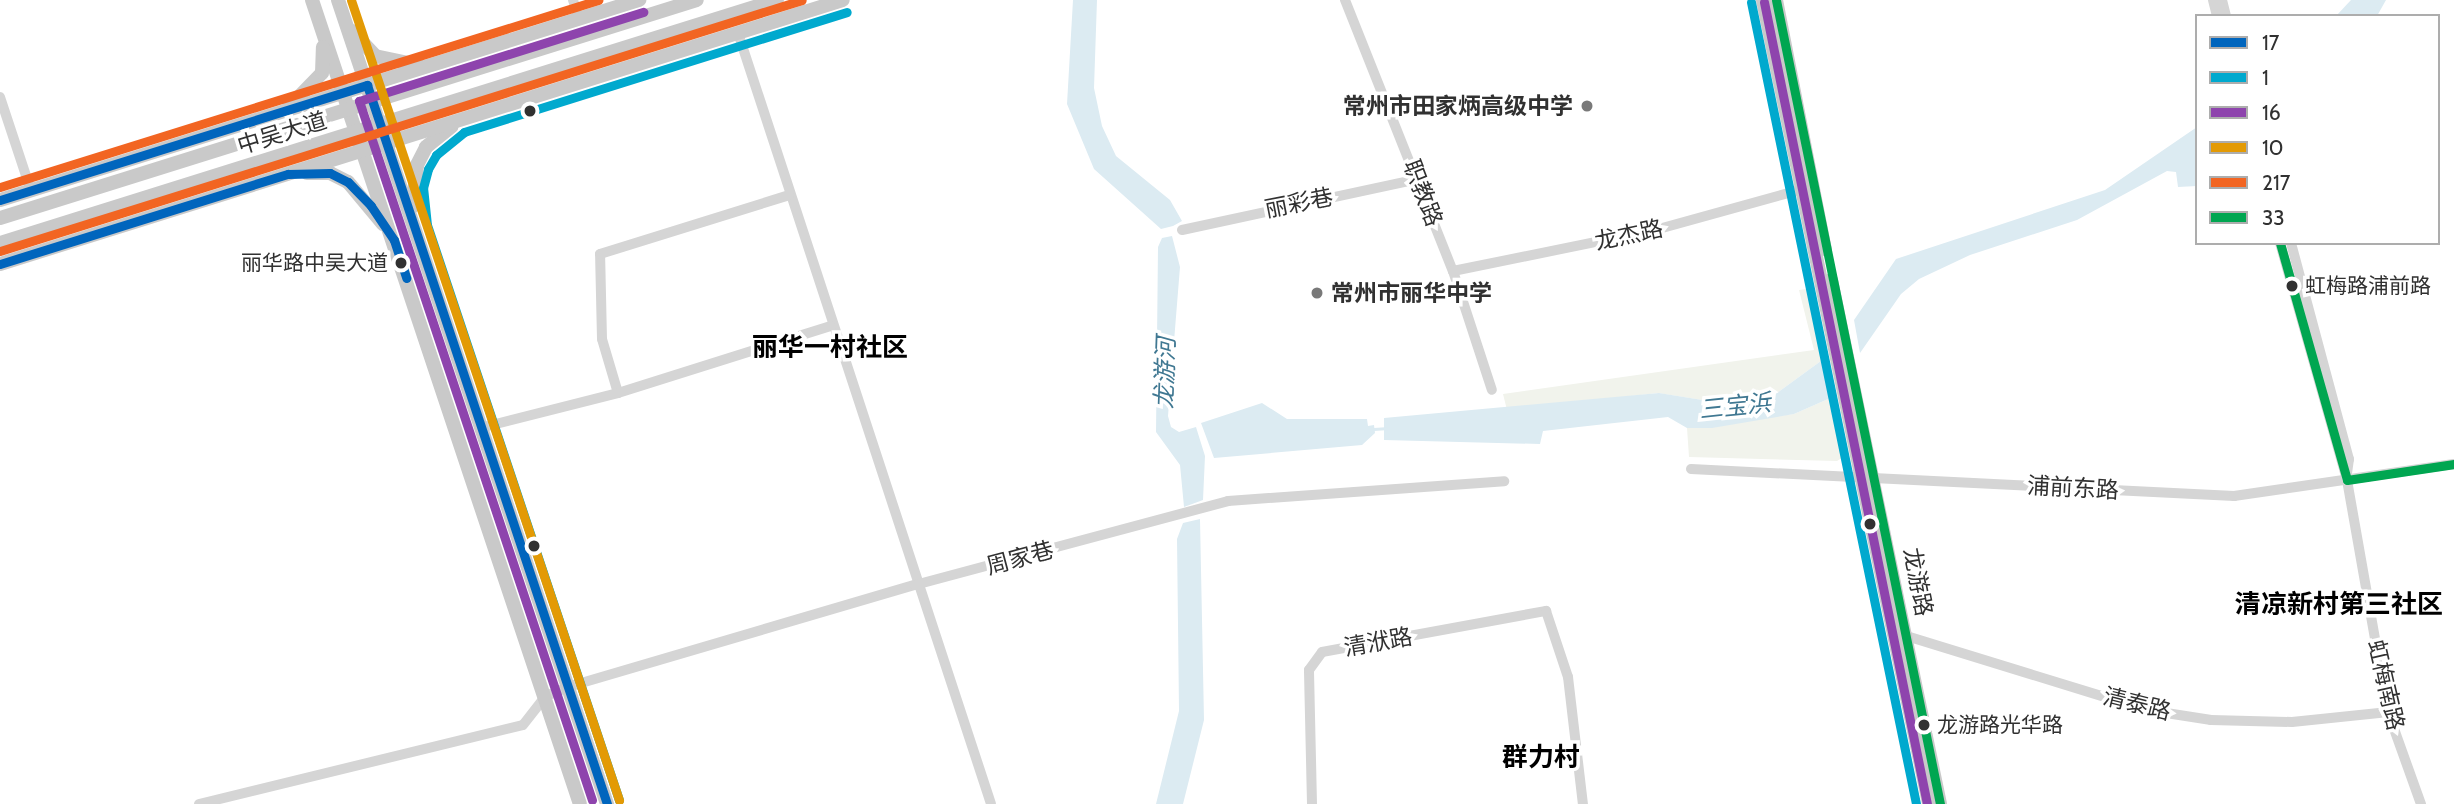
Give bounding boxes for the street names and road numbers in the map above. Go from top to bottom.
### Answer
street label: 中吴大道 [234,106,330,160]
street label: 职教路 [1398,156,1448,230]
street label: 丽彩巷 [1263,183,1335,223]
street label: 龙杰路 [1592,214,1666,256]
street label: 浦前东路 [2026,472,2120,504]
street label: 周家巷 [983,536,1057,580]
street label: 龙游路 [1898,546,1938,618]
street label: 清洑路 [1342,622,1414,662]
street label: 虹梅南路 [2362,637,2410,733]
street label: 清泰路 [2100,682,2174,726]

